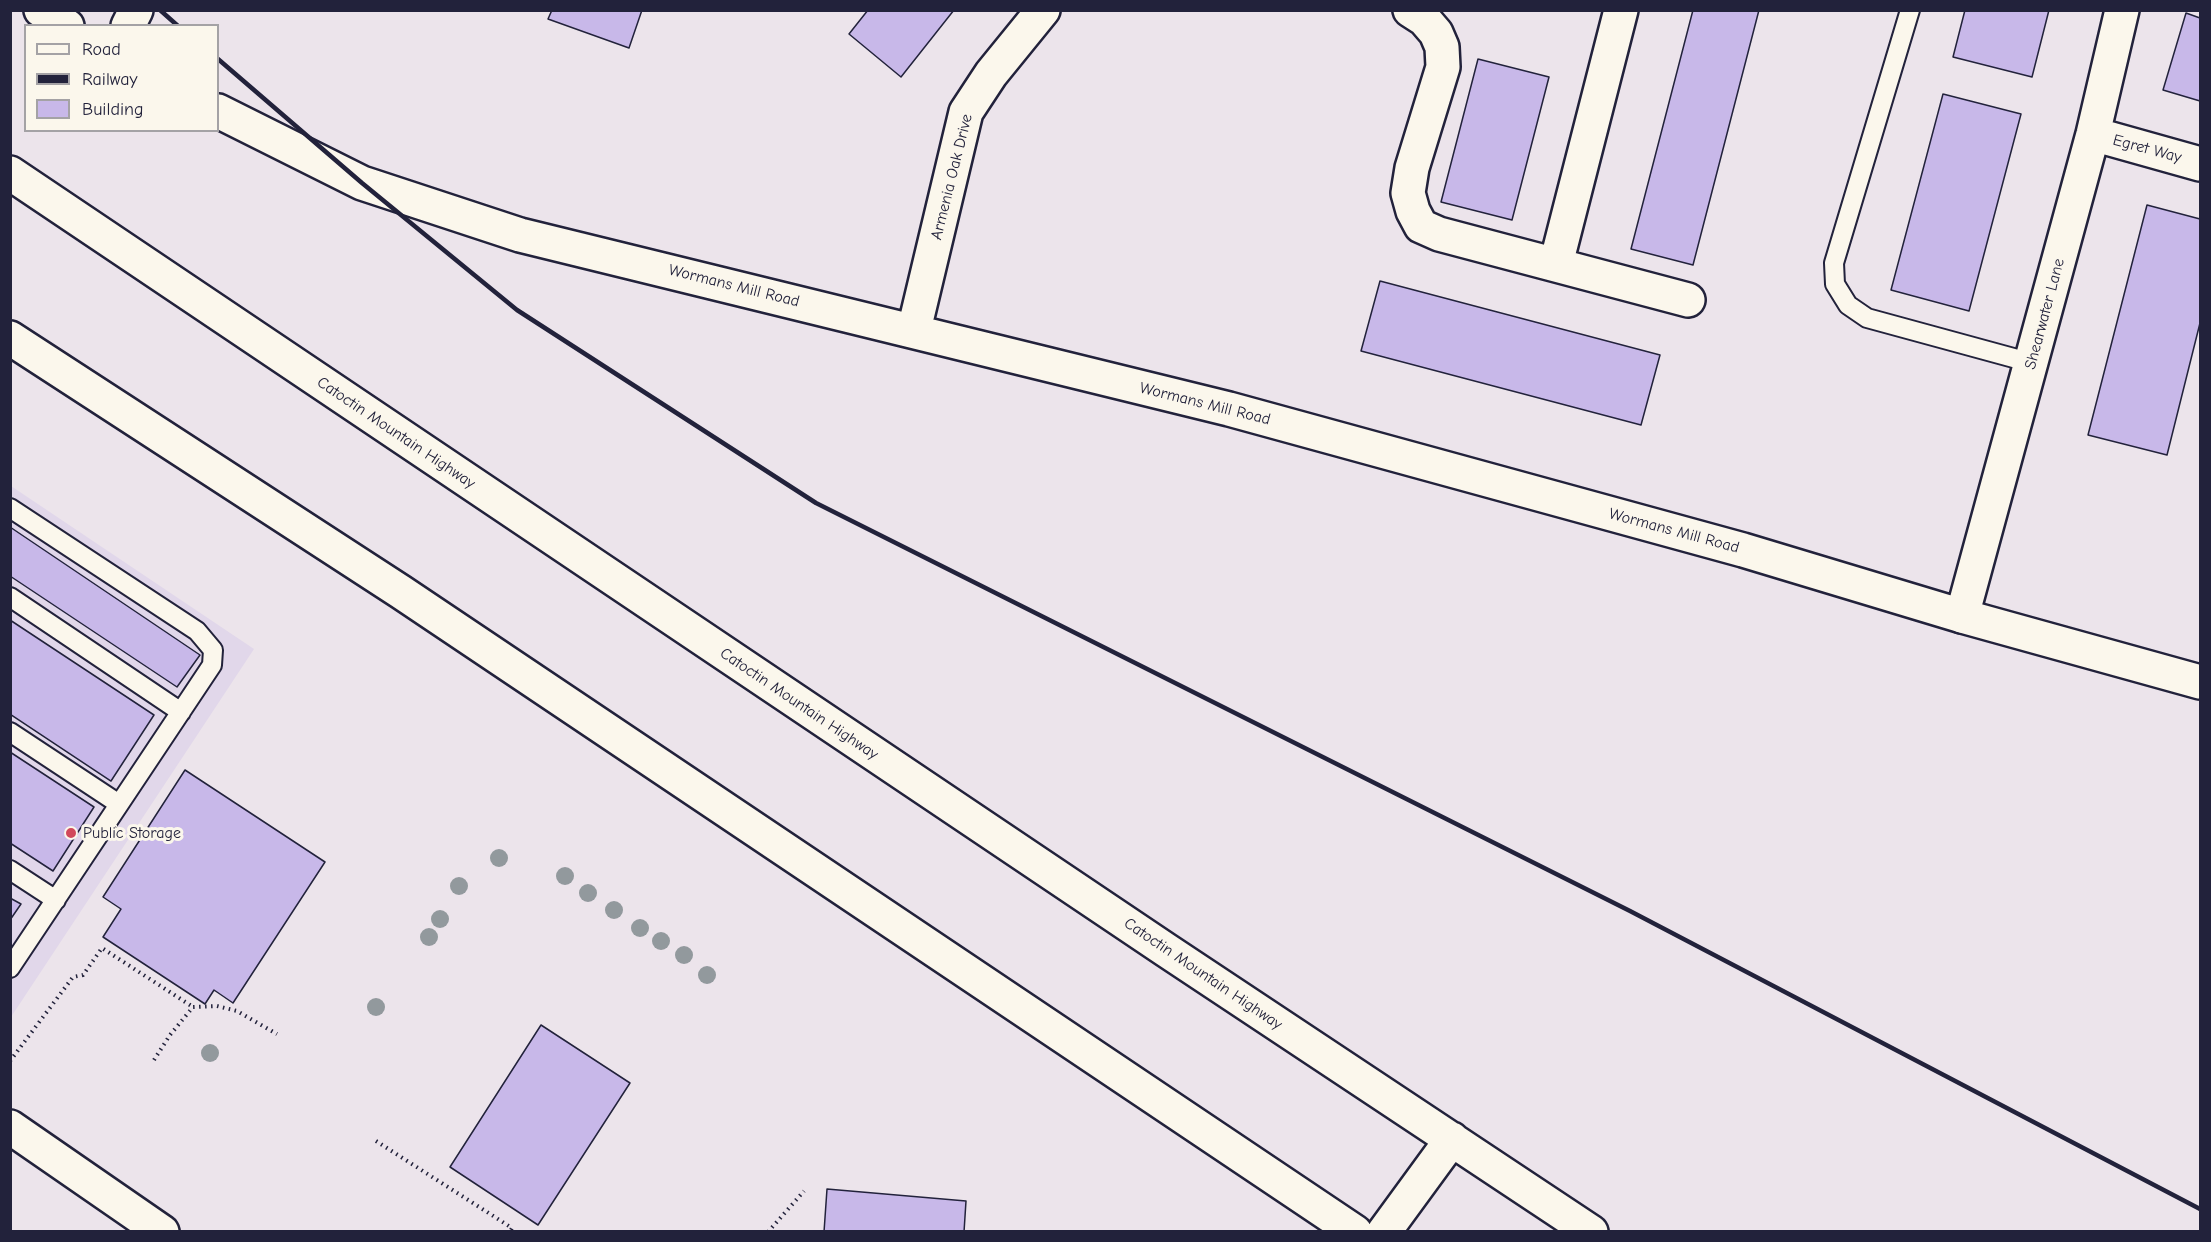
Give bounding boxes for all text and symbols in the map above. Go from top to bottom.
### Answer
legend [24,24,219,132]
text: Road [82,39,121,60]
text: Railway [82,69,138,90]
text: Building [82,99,144,120]
street label: Armenia Oak Drive [927,112,977,242]
street label: Egret Way [2111,131,2183,167]
street label: Shearwater Lane [2021,256,2069,372]
street label: Wormans Mill Road [667,260,801,312]
street label: Catoctin Mountain Highway [313,373,479,493]
street label: Wormans Mill Road [1138,378,1272,430]
street label: Wormans Mill Road [1607,504,1741,558]
street label: Catoctin Mountain Highway [716,644,882,764]
place label: Public Storage [83,823,181,843]
marker: Public Storage [64,826,78,840]
street label: Catoctin Mountain Highway [1120,914,1286,1034]

